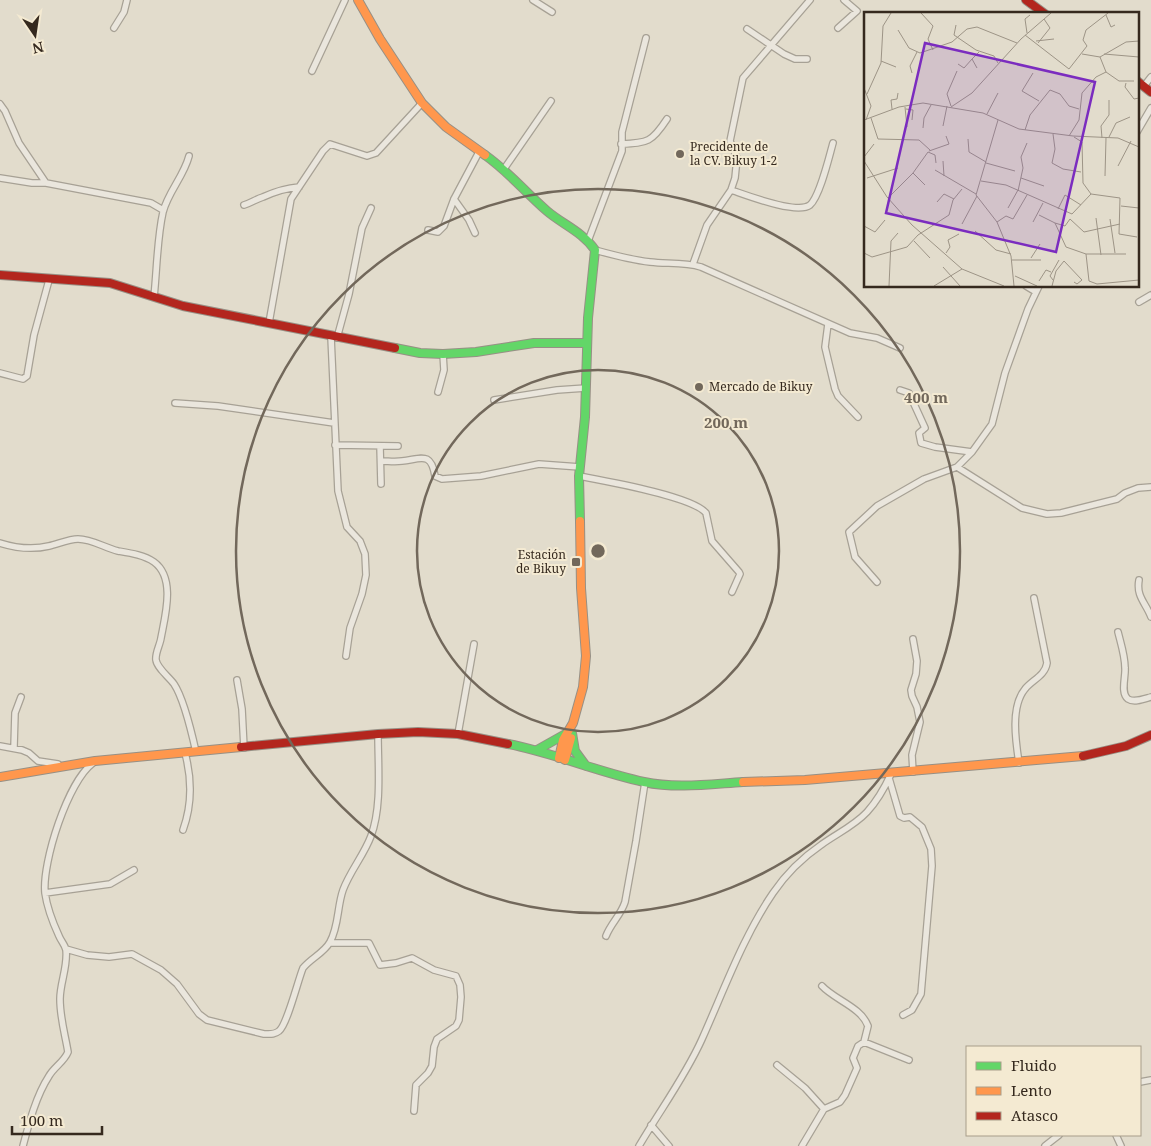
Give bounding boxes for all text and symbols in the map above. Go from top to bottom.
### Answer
north arrow [10,10,60,60]
inset map [864,12,1138,288]
text: N [31,38,46,59]
place label: Precidente de la CV. Bikuy 1-2 [690,138,777,169]
marker: Precidente de la CV. Bikuy 1-2 [674,148,686,160]
place label: Mercado de Bikuy [709,378,813,395]
marker: Mercado de Bikuy [693,381,705,393]
text: 400 m [904,387,948,407]
text: 200 m [704,412,748,432]
centre of rings [589,542,607,560]
place label: Estación de Bikuy [516,546,566,577]
marker: Estación de Bikuy [570,556,582,568]
legend [966,1046,1141,1136]
text: Fluido [1011,1055,1057,1075]
text: Lento [1011,1080,1052,1100]
scale bar [12,1104,102,1136]
text: Atasco [1011,1105,1058,1125]
text: 100 m [20,1110,63,1130]

